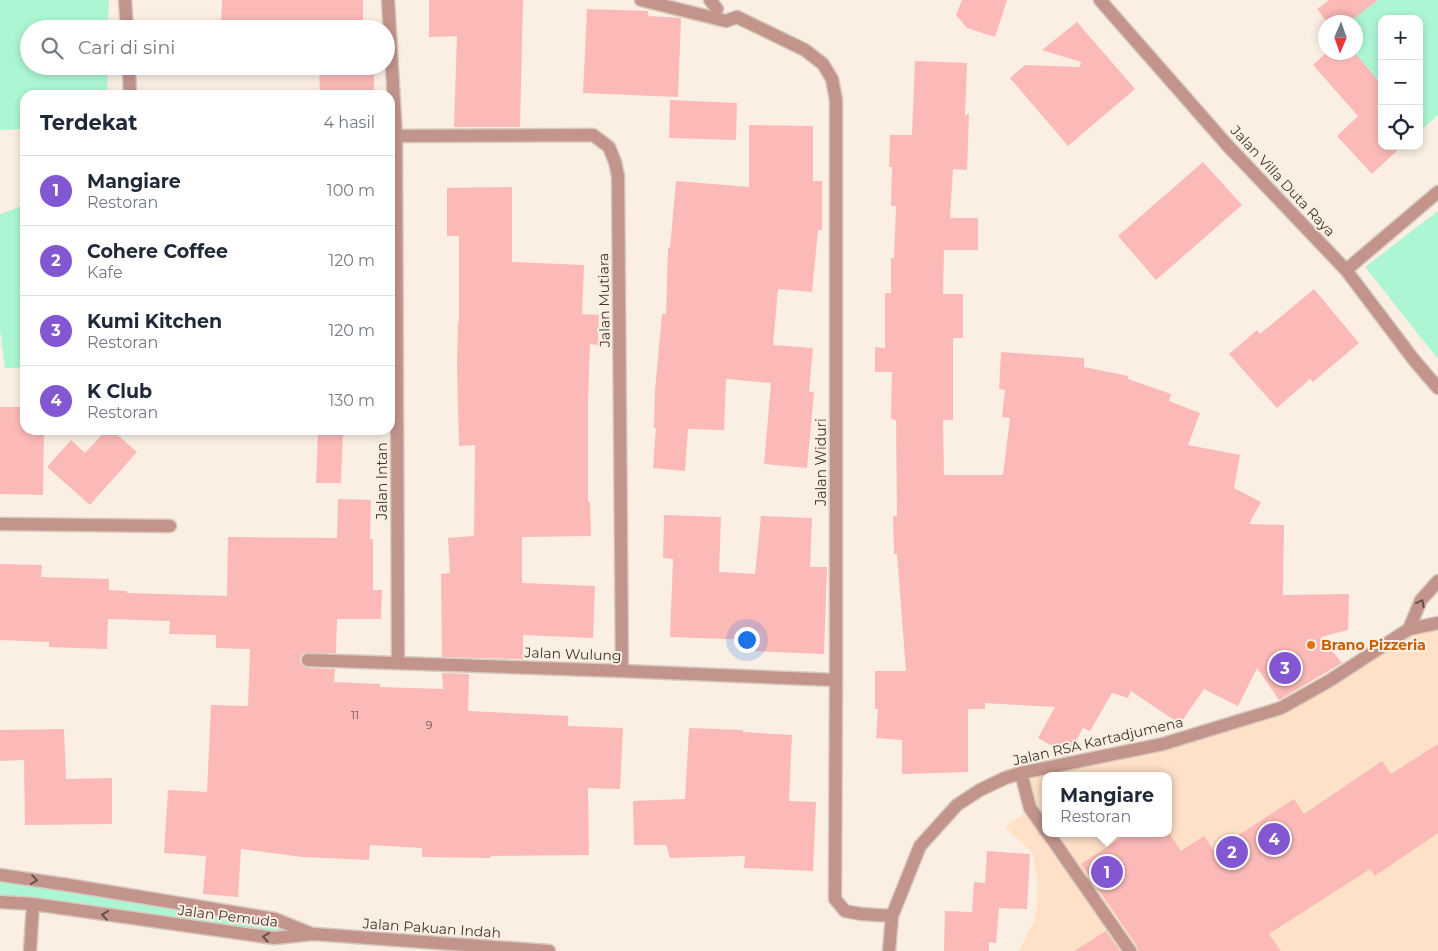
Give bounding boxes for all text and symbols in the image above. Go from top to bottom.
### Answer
north arrow [1318,15,1363,60]
map controls [1378,15,1423,150]
button: + [1378,15,1423,60]
search box [20,20,395,75]
icon: search [38,34,66,62]
text: Cari di sini [78,36,175,59]
button: − [1378,60,1423,105]
button: locate [1378,105,1423,150]
text: Terdekat [40,110,137,135]
text: 4 hasil [324,113,375,132]
street label: Jalan Villa Duta Raya [1226,121,1339,240]
text: Mangiare [87,170,181,193]
text: 1 [53,181,59,200]
text: 100 m [327,181,375,200]
text: Restoran [87,193,158,212]
text: Cohere Coffee [87,240,228,263]
text: 2 [51,251,61,270]
text: 120 m [328,251,375,270]
street label: Jalan Mutiara [594,253,614,348]
text: Kafe [87,263,123,282]
text: Kumi Kitchen [87,310,222,333]
text: 3 [51,321,61,340]
text: 120 m [328,321,375,340]
text: Restoran [87,333,158,352]
text: K Club [87,380,152,403]
text: 4 [50,391,62,410]
text: 130 m [328,391,375,410]
text: Restoran [87,403,158,422]
street label: Jalan Widuri [812,418,830,507]
street label: Jalan Intan [373,442,391,521]
one-way arrow [1414,599,1424,608]
your location [734,627,760,653]
place label: Brano Pizzeria [1321,636,1426,654]
marker: Brano Pizzeria [1305,639,1317,651]
street label: Jalan Wulung [523,643,622,665]
pin: 3 [1269,649,1301,687]
house number: 11 [351,708,359,722]
street label: Jalan RSA Kartadjumena [1010,713,1185,770]
house number: 9 [426,718,433,732]
popup [1042,772,1172,837]
text: Mangiare [1060,784,1154,807]
text: Restoran [1060,807,1131,826]
pin: 4 [1258,820,1290,858]
pin: 2 [1216,833,1248,871]
pin: 1 [1091,853,1123,891]
one-way arrow [30,874,38,885]
street label: Jalan Pemuda [176,901,279,931]
one-way arrow [100,910,108,921]
street label: Jalan Pakuan Indah [361,914,502,942]
one-way arrow [261,932,269,943]

